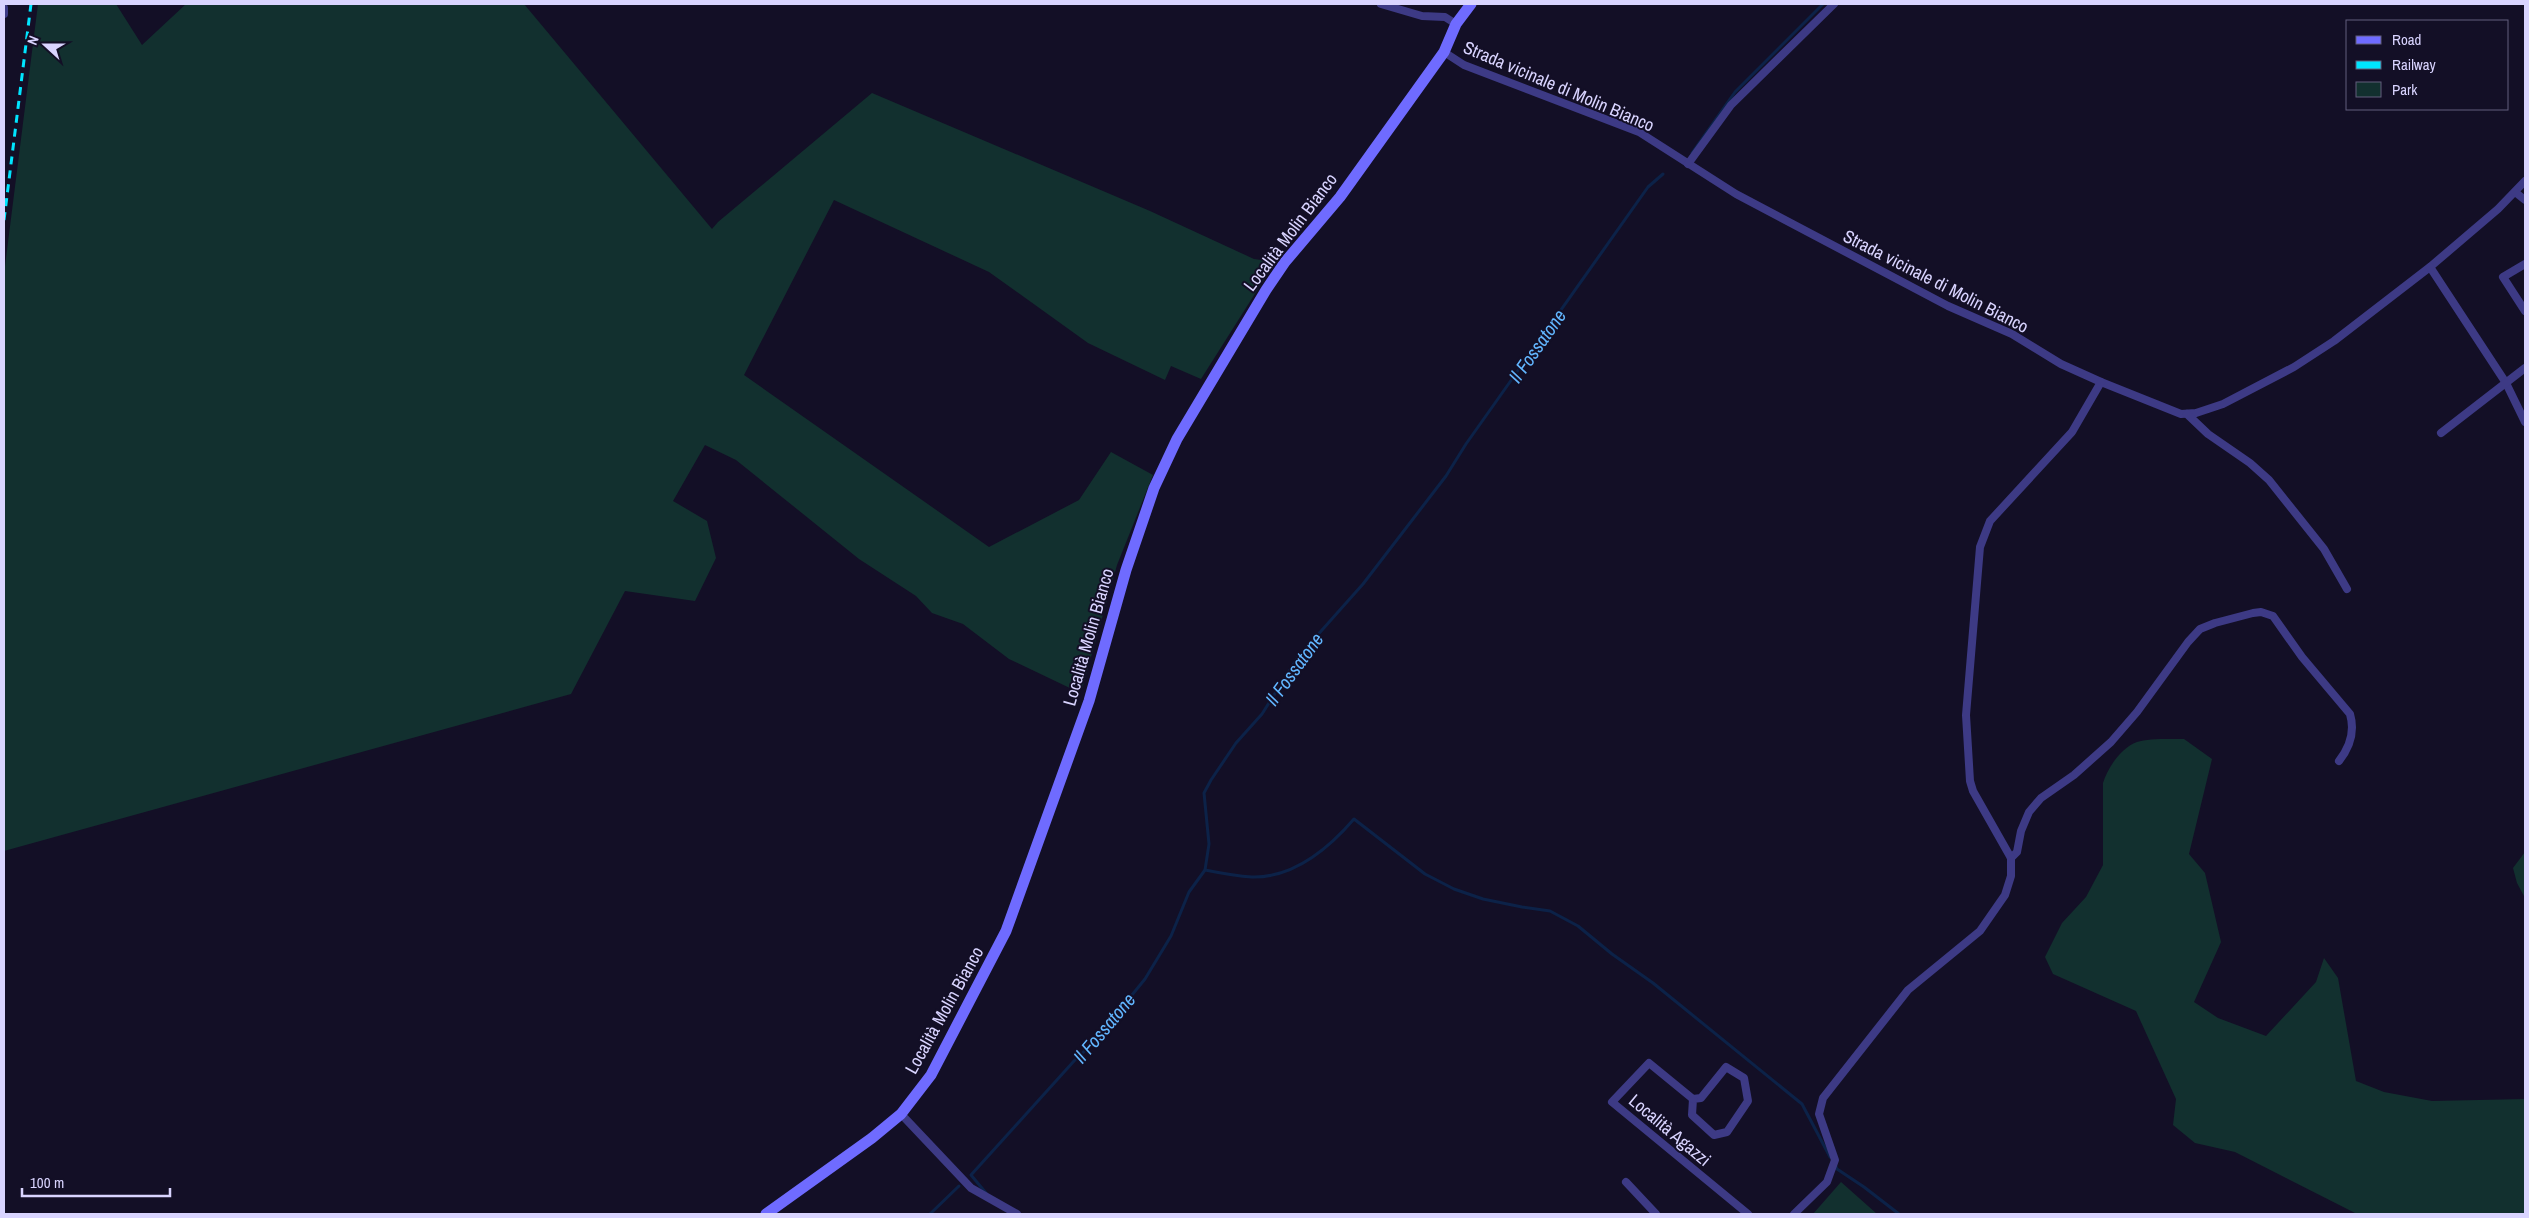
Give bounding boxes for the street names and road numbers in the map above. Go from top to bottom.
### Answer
street label: Strada vicinale di Molin Bianco [1460,34,1658,138]
street label: Località Molin Bianco [1237,168,1343,296]
street label: Strada vicinale di Molin Bianco [1839,223,2033,339]
street label: Località Molin Bianco [1056,565,1120,709]
street label: Località Molin Bianco [899,942,989,1078]
street label: Località Agazzi [1624,1088,1716,1172]

